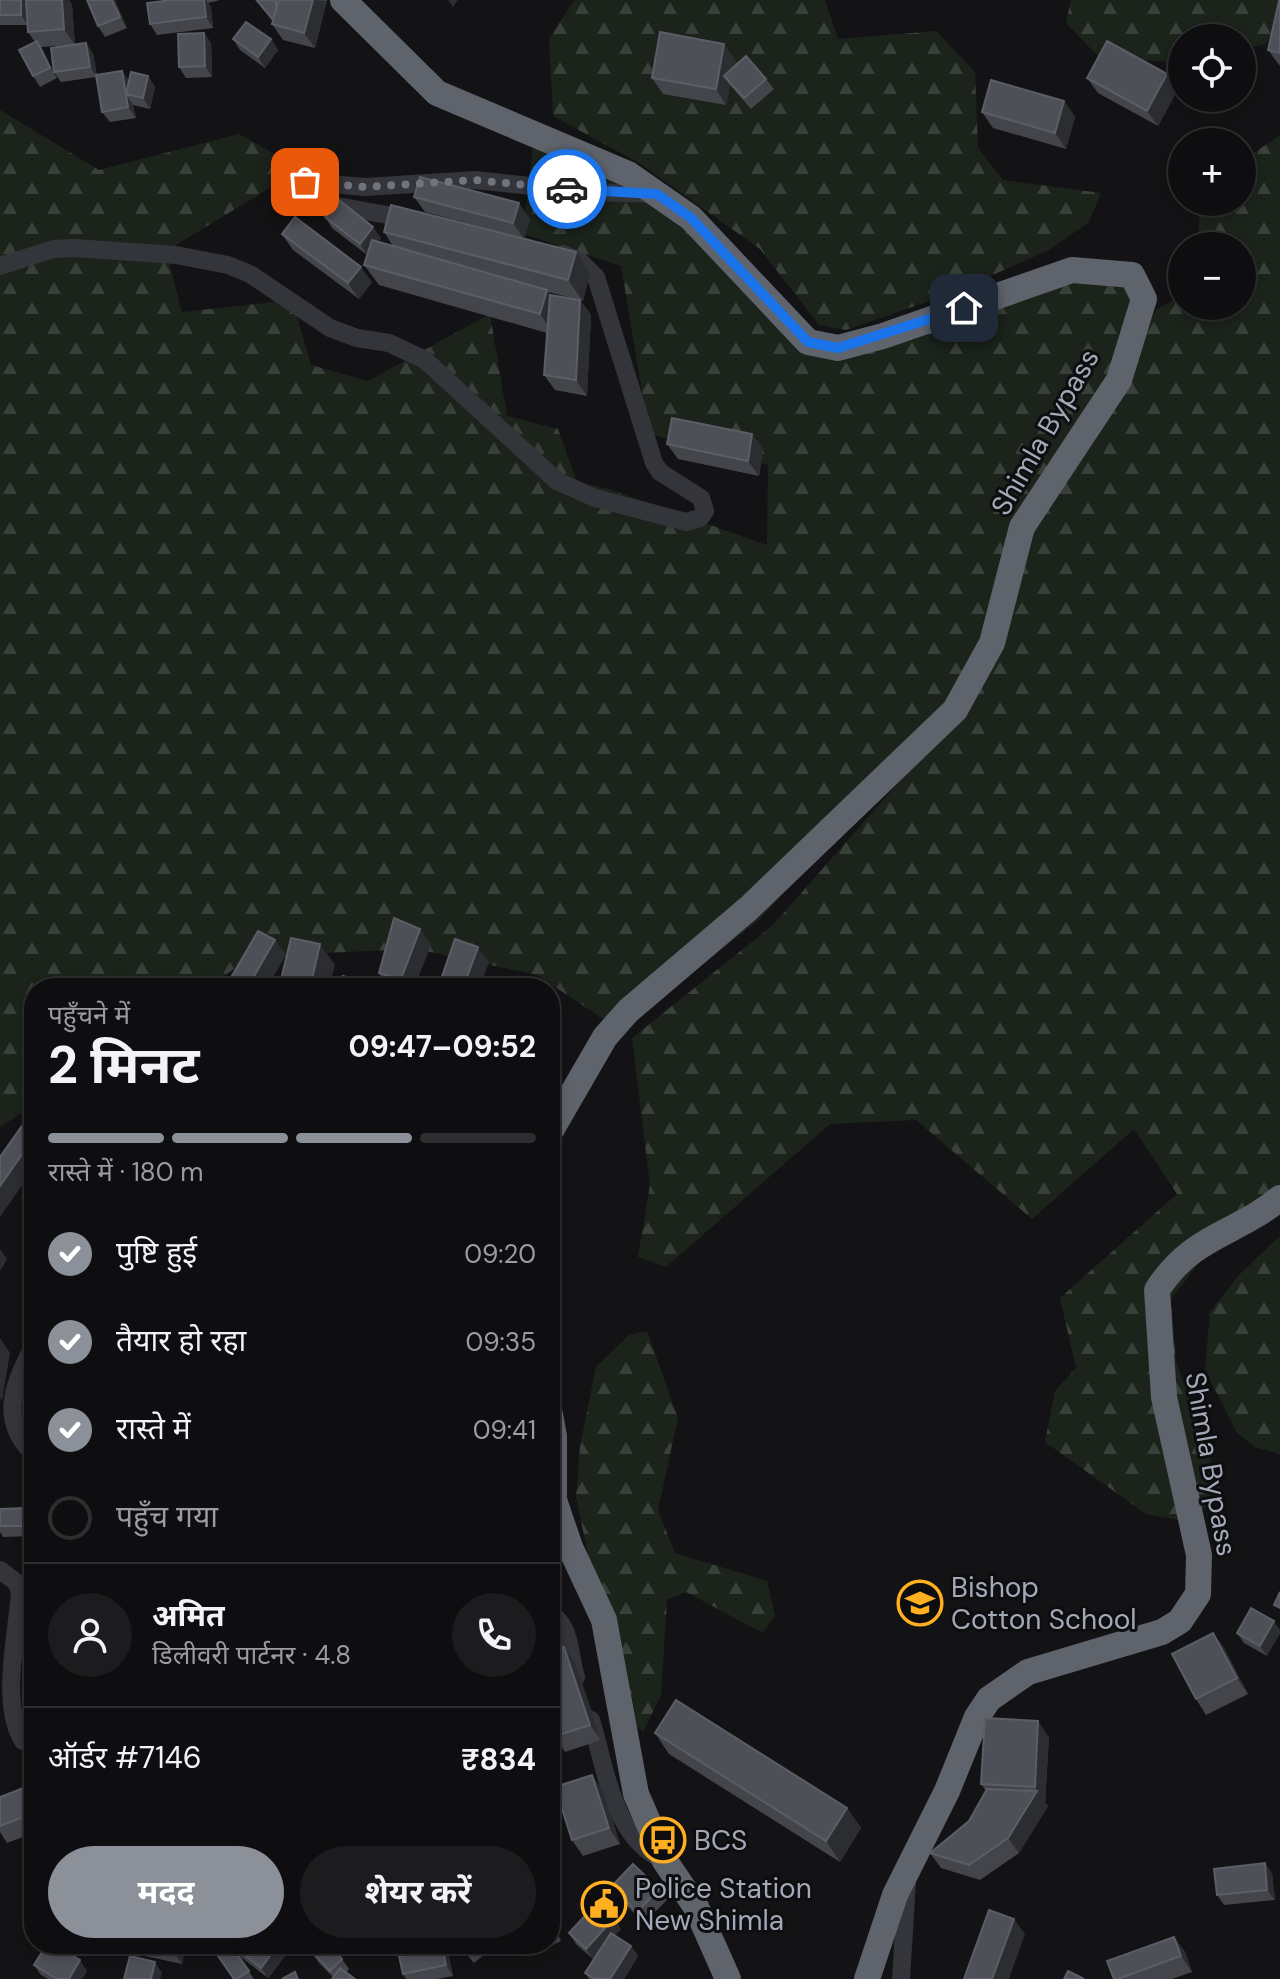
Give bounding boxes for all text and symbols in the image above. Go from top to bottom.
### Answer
map controls [1168,24,1256,320]
button: locate [1168,24,1256,112]
button: + [1168,128,1256,216]
pin [271,148,339,216]
courier [527,149,607,229]
icon: bag [283,160,327,204]
icon: car [545,167,589,211]
button: − [1168,232,1256,320]
pin [930,274,998,342]
icon: home [942,286,986,330]
street label: Shimla Bypass [982,342,1108,522]
text: पहुँचने में [48,998,130,1032]
text: 09:47–09:52 [349,1027,536,1066]
text: 2 मिनट [48,1031,199,1099]
text: रास्ते में · 180 m [48,1155,204,1189]
icon: check [48,1232,92,1276]
text: पुष्टि हुई [116,1233,197,1272]
text: 09:20 [464,1237,536,1271]
icon: check [48,1320,92,1364]
text: तैयार हो रहा [116,1321,246,1360]
text: 09:35 [465,1325,536,1359]
street label: Shimla Bypass [1177,1369,1245,1559]
icon: check [48,1408,92,1452]
text: रास्ते में [116,1409,191,1448]
text: 09:41 [473,1413,536,1447]
text: पहुँच गया [116,1497,218,1536]
place label: Bishop Cotton School [951,1569,1137,1638]
school or university icon: Bishop Cotton School [896,1579,944,1627]
button: person [48,1593,132,1677]
button: phone [452,1593,536,1677]
text: अमित [152,1596,225,1635]
text: डिलीवरी पार्टनर · 4.8 [152,1638,351,1672]
text: ऑर्डर #7146 [48,1738,202,1777]
text: ₹834 [461,1740,536,1779]
bus stop icon: BCS [639,1816,687,1864]
place label: BCS [694,1822,747,1859]
button: मदद [48,1846,284,1938]
button: शेयर करें [300,1846,536,1938]
place label: Police Station New Shimla [635,1870,812,1939]
public building icon: Police Station New Shimla [580,1880,628,1928]

